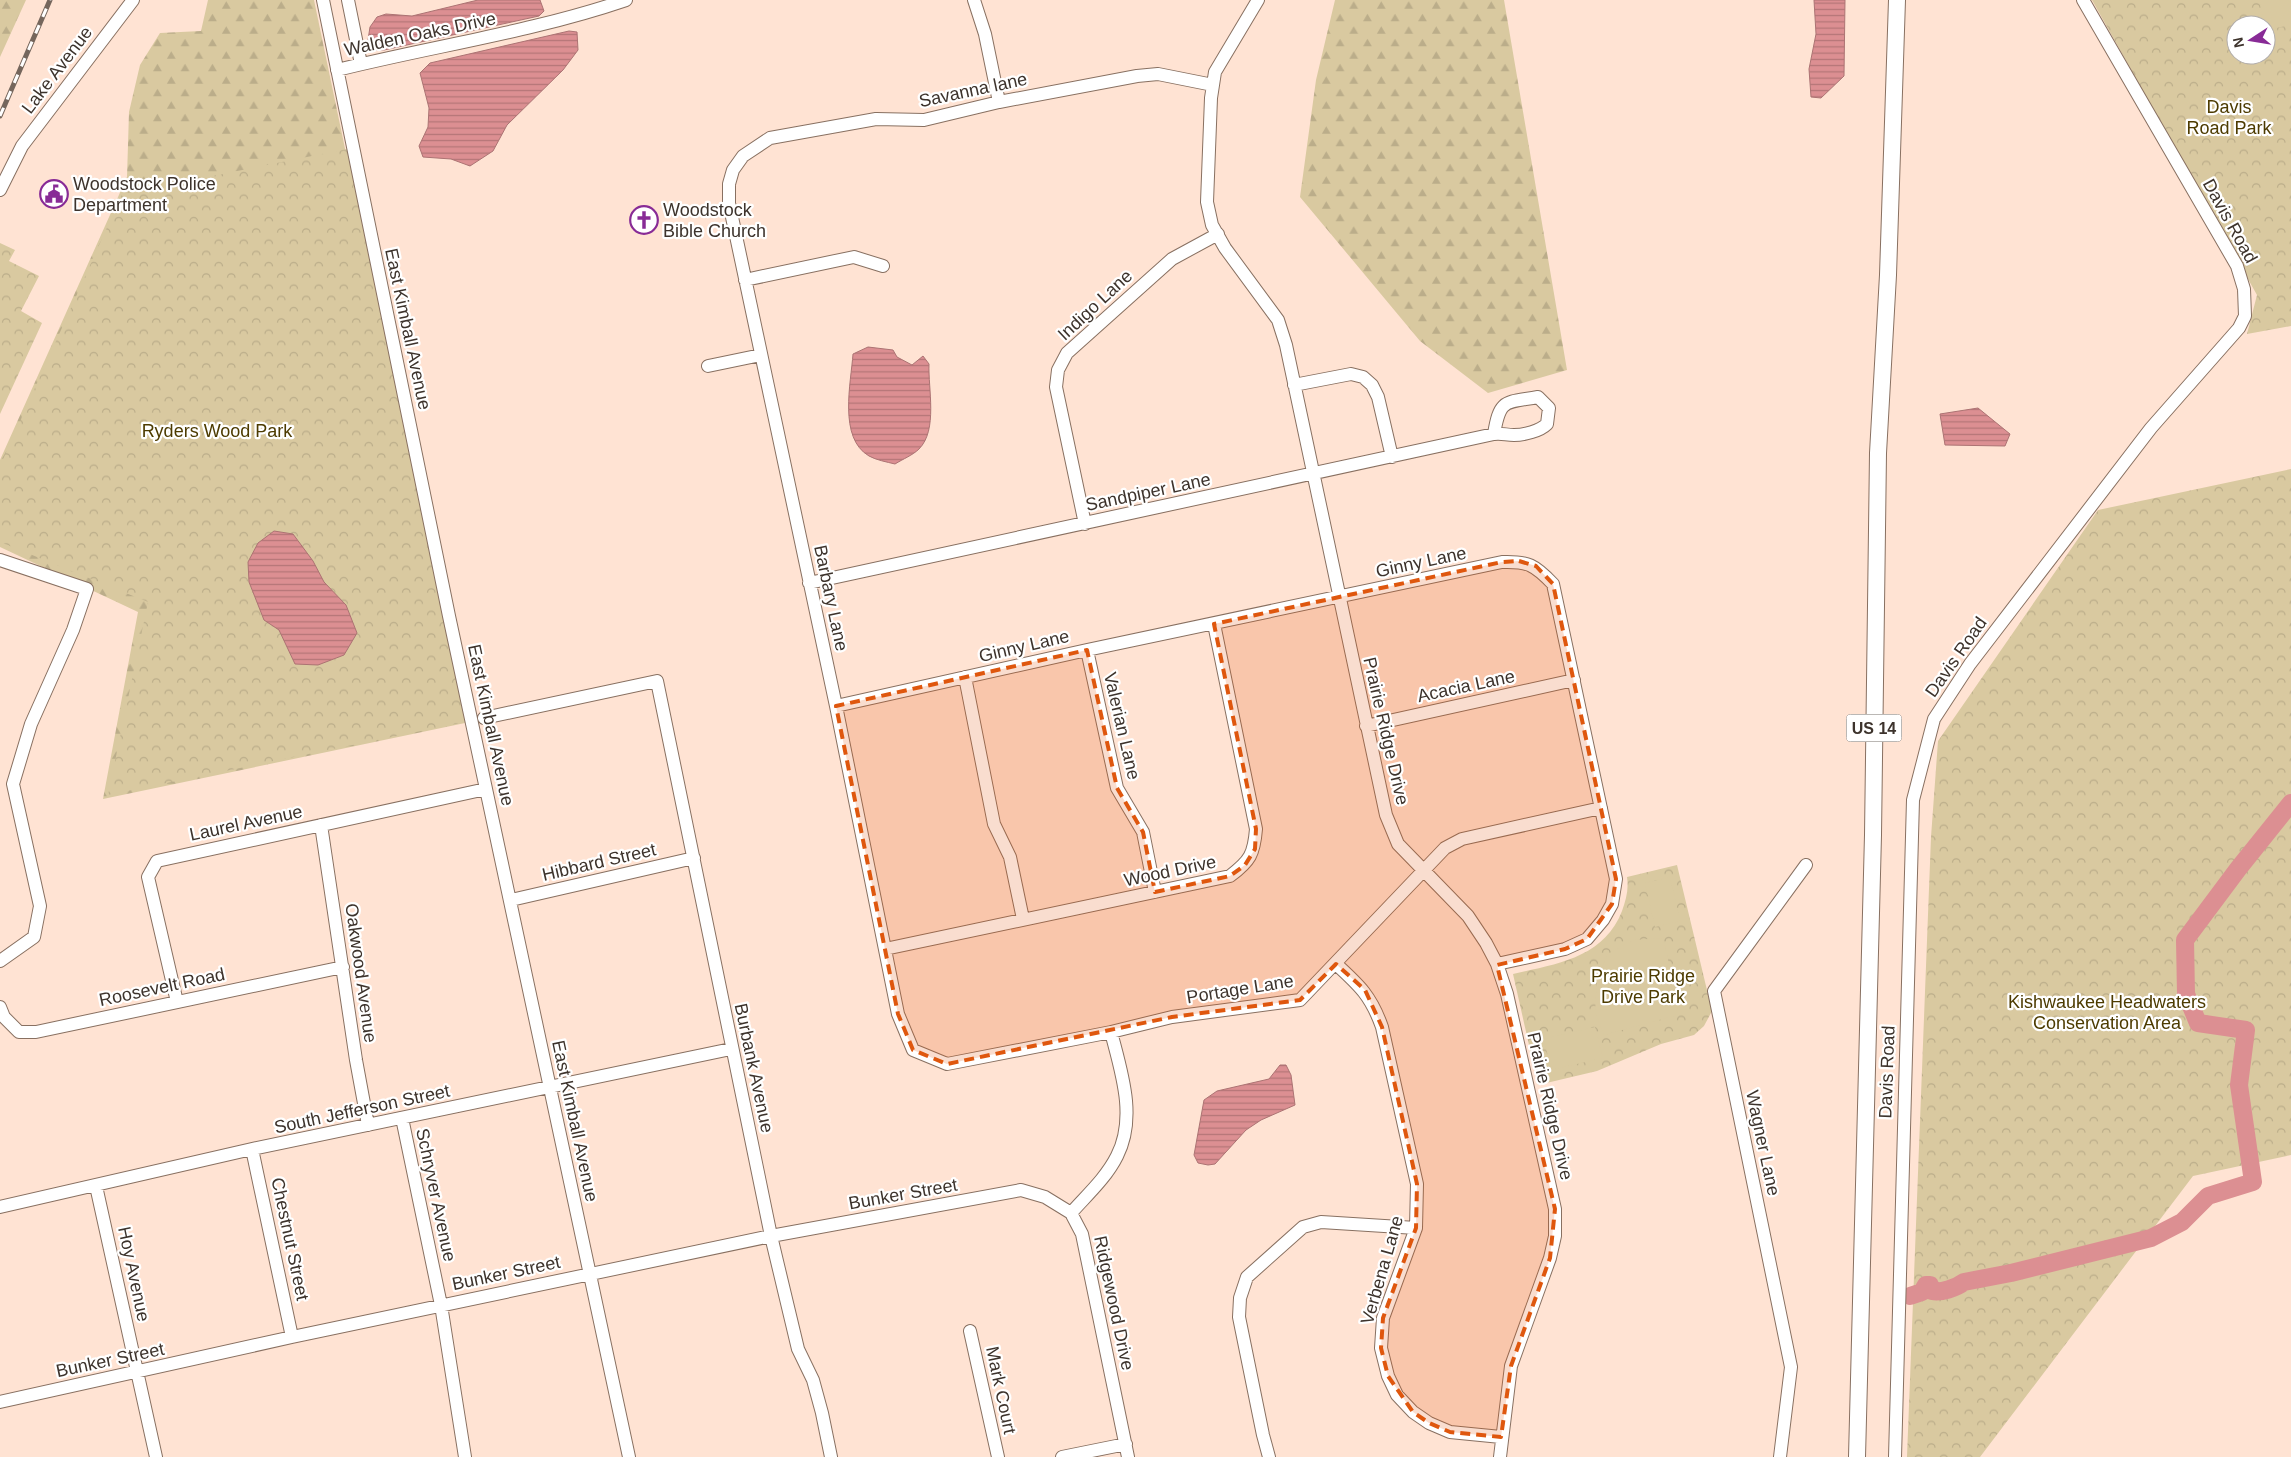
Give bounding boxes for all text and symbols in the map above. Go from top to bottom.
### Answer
street label: Walden Oaks Drive [342,8,498,60]
north arrow [2226,15,2276,65]
street label: Lake Avenue [18,23,96,117]
text: N [2229,36,2247,49]
street label: Savanna lane [917,69,1029,111]
park label: Davis Road Park [2186,97,2273,138]
place label: Woodstock Police Department [73,174,216,215]
street label: Davis Road [2199,175,2261,267]
public building icon: Woodstock Police Department [39,179,69,209]
place label: Woodstock Bible Church [663,200,766,241]
church icon: Woodstock Bible Church [629,205,659,235]
street label: East Kimball Avenue [381,246,435,412]
street label: Indigo Lane [1054,266,1136,344]
park label: Ryders Wood Park [142,421,293,441]
street label: Sandpiper Lane [1084,469,1212,515]
street label: Barbary Lane [810,543,852,653]
street label: Ginny Lane [1374,543,1468,581]
street label: Davis Road [1921,613,1991,701]
street label: Ginny Lane [977,626,1071,666]
street label: East Kimball Avenue [464,642,518,808]
street label: Prairie Ridge Drive [1359,655,1413,807]
street label: Acacia Lane [1415,666,1517,706]
street label: Valerian Lane [1100,670,1144,782]
road number: US 14 [1846,714,1902,741]
street label: Laurel Avenue [188,801,304,845]
street label: Hibbard Street [540,839,658,885]
street label: Wood Drive [1122,851,1218,891]
street label: Oakwood Avenue [341,902,381,1044]
street label: Roosevelt Road [97,964,227,1010]
park label: Prairie Ridge Drive Park [1591,966,1695,1007]
street label: Portage Lane [1185,971,1295,1007]
park label: Kishwaukee Headwaters Conservation Area [2008,992,2206,1033]
street label: Burbank Avenue [731,1001,777,1135]
street label: Davis Road [1875,1025,1899,1119]
street label: Prairie Ridge Drive [1523,1030,1577,1182]
street label: East Kimball Avenue [548,1038,602,1204]
street label: South Jefferson Street [272,1081,452,1137]
street label: Wagner Lane [1742,1088,1784,1198]
street label: Schryver Avenue [412,1127,460,1263]
street label: Bunker Street [847,1175,959,1213]
street label: Chestnut Street [267,1176,313,1302]
street label: Verbena Lane [1357,1213,1407,1327]
street label: Hoy Avenue [114,1225,154,1323]
street label: Ridgewood Drive [1090,1234,1138,1372]
street label: Bunker Street [450,1252,562,1294]
street label: Bunker Street [54,1339,166,1381]
street label: Mark Court [982,1344,1020,1436]

